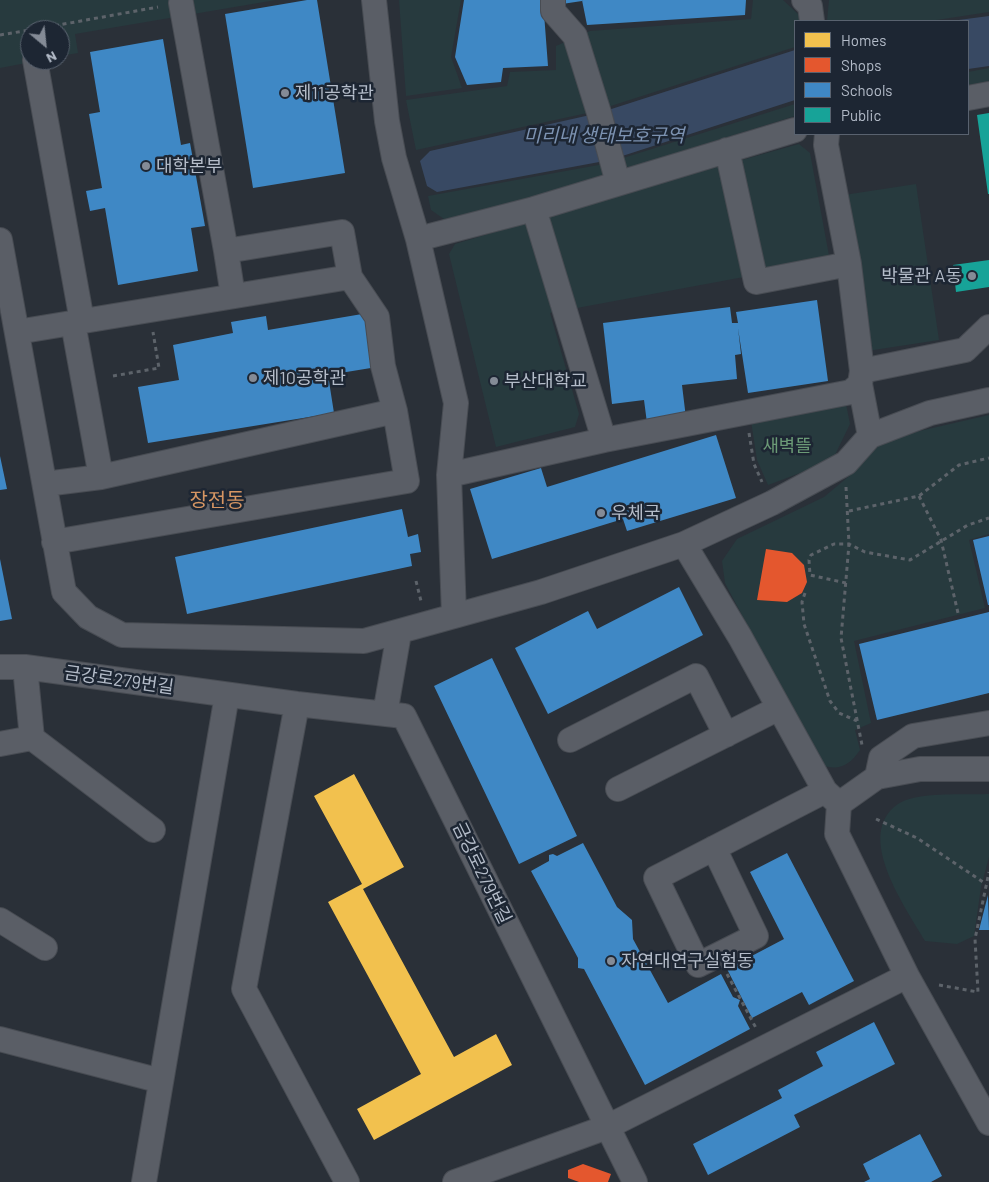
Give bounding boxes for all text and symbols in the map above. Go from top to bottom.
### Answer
north arrow [20,20,70,70]
legend [794,20,969,135]
text: Homes [841,31,886,49]
text: N [44,48,60,67]
text: Shops [841,56,881,74]
text: Schools [841,81,893,99]
place label: 제11공학관 [295,82,374,104]
marker: 제11공학관 [279,87,291,99]
text: Public [841,106,881,124]
water label: 미리내 생태보호구역 [523,125,685,147]
place label: 대학본부 [156,155,222,177]
marker: 대학본부 [140,160,152,172]
place label: 박물관 A동 [881,265,962,287]
marker: 박물관 A동 [966,270,978,282]
place label: 제10공학관 [263,367,346,389]
place label: 부산대학교 [504,370,587,392]
marker: 제10공학관 [247,372,259,384]
marker: 부산대학교 [488,375,500,387]
park label: 새벽뜰 [762,435,812,457]
district label: 장전동 [189,488,245,512]
place label: 우체국 [611,502,661,524]
marker: 우체국 [595,507,607,519]
street label: 금강로279번길 [63,662,175,698]
street label: 금강로279번길 [448,819,516,927]
place label: 자연대연구실험동 [621,950,753,972]
marker: 자연대연구실험동 [605,955,617,967]

